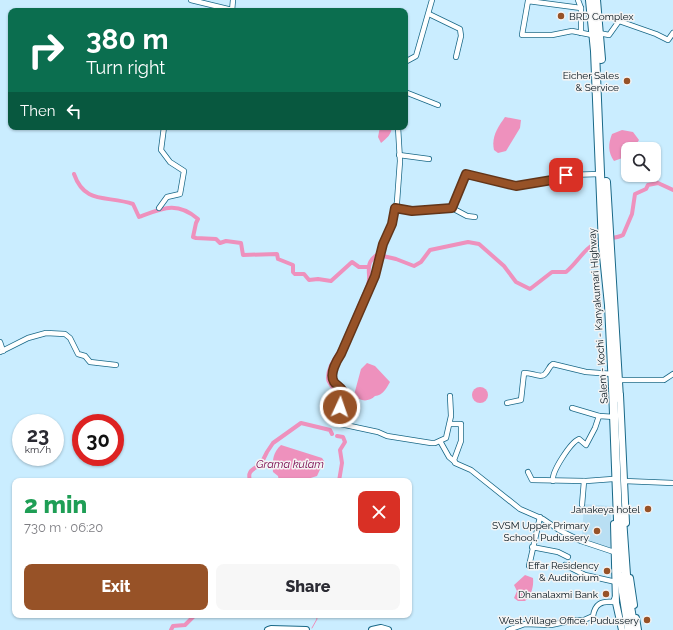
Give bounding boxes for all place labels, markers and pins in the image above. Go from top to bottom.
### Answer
marker: BRD Complex [556,11,566,21]
place label: BRD Complex [569,11,634,22]
place label: Eicher Sales & Service [563,70,619,93]
marker: Eicher Sales & Service [622,76,632,86]
pin [549,158,583,192]
place label: Janakeya hotel [571,504,640,515]
marker: Janakeya hotel [643,504,653,514]
place label: SVSM Upper Primary School, Pudussery [492,520,590,543]
marker: SVSM Upper Primary School, Pudussery [592,526,602,536]
place label: Effar Residency & Auditorium [528,560,600,583]
marker: Effar Residency & Auditorium [602,566,612,576]
place label: Dhanalaxmi Bank [518,589,599,600]
marker: Dhanalaxmi Bank [601,589,611,599]
place label: West Village Office, Pudussery [499,615,640,626]
marker: West Village Office, Pudussery [642,615,652,625]

